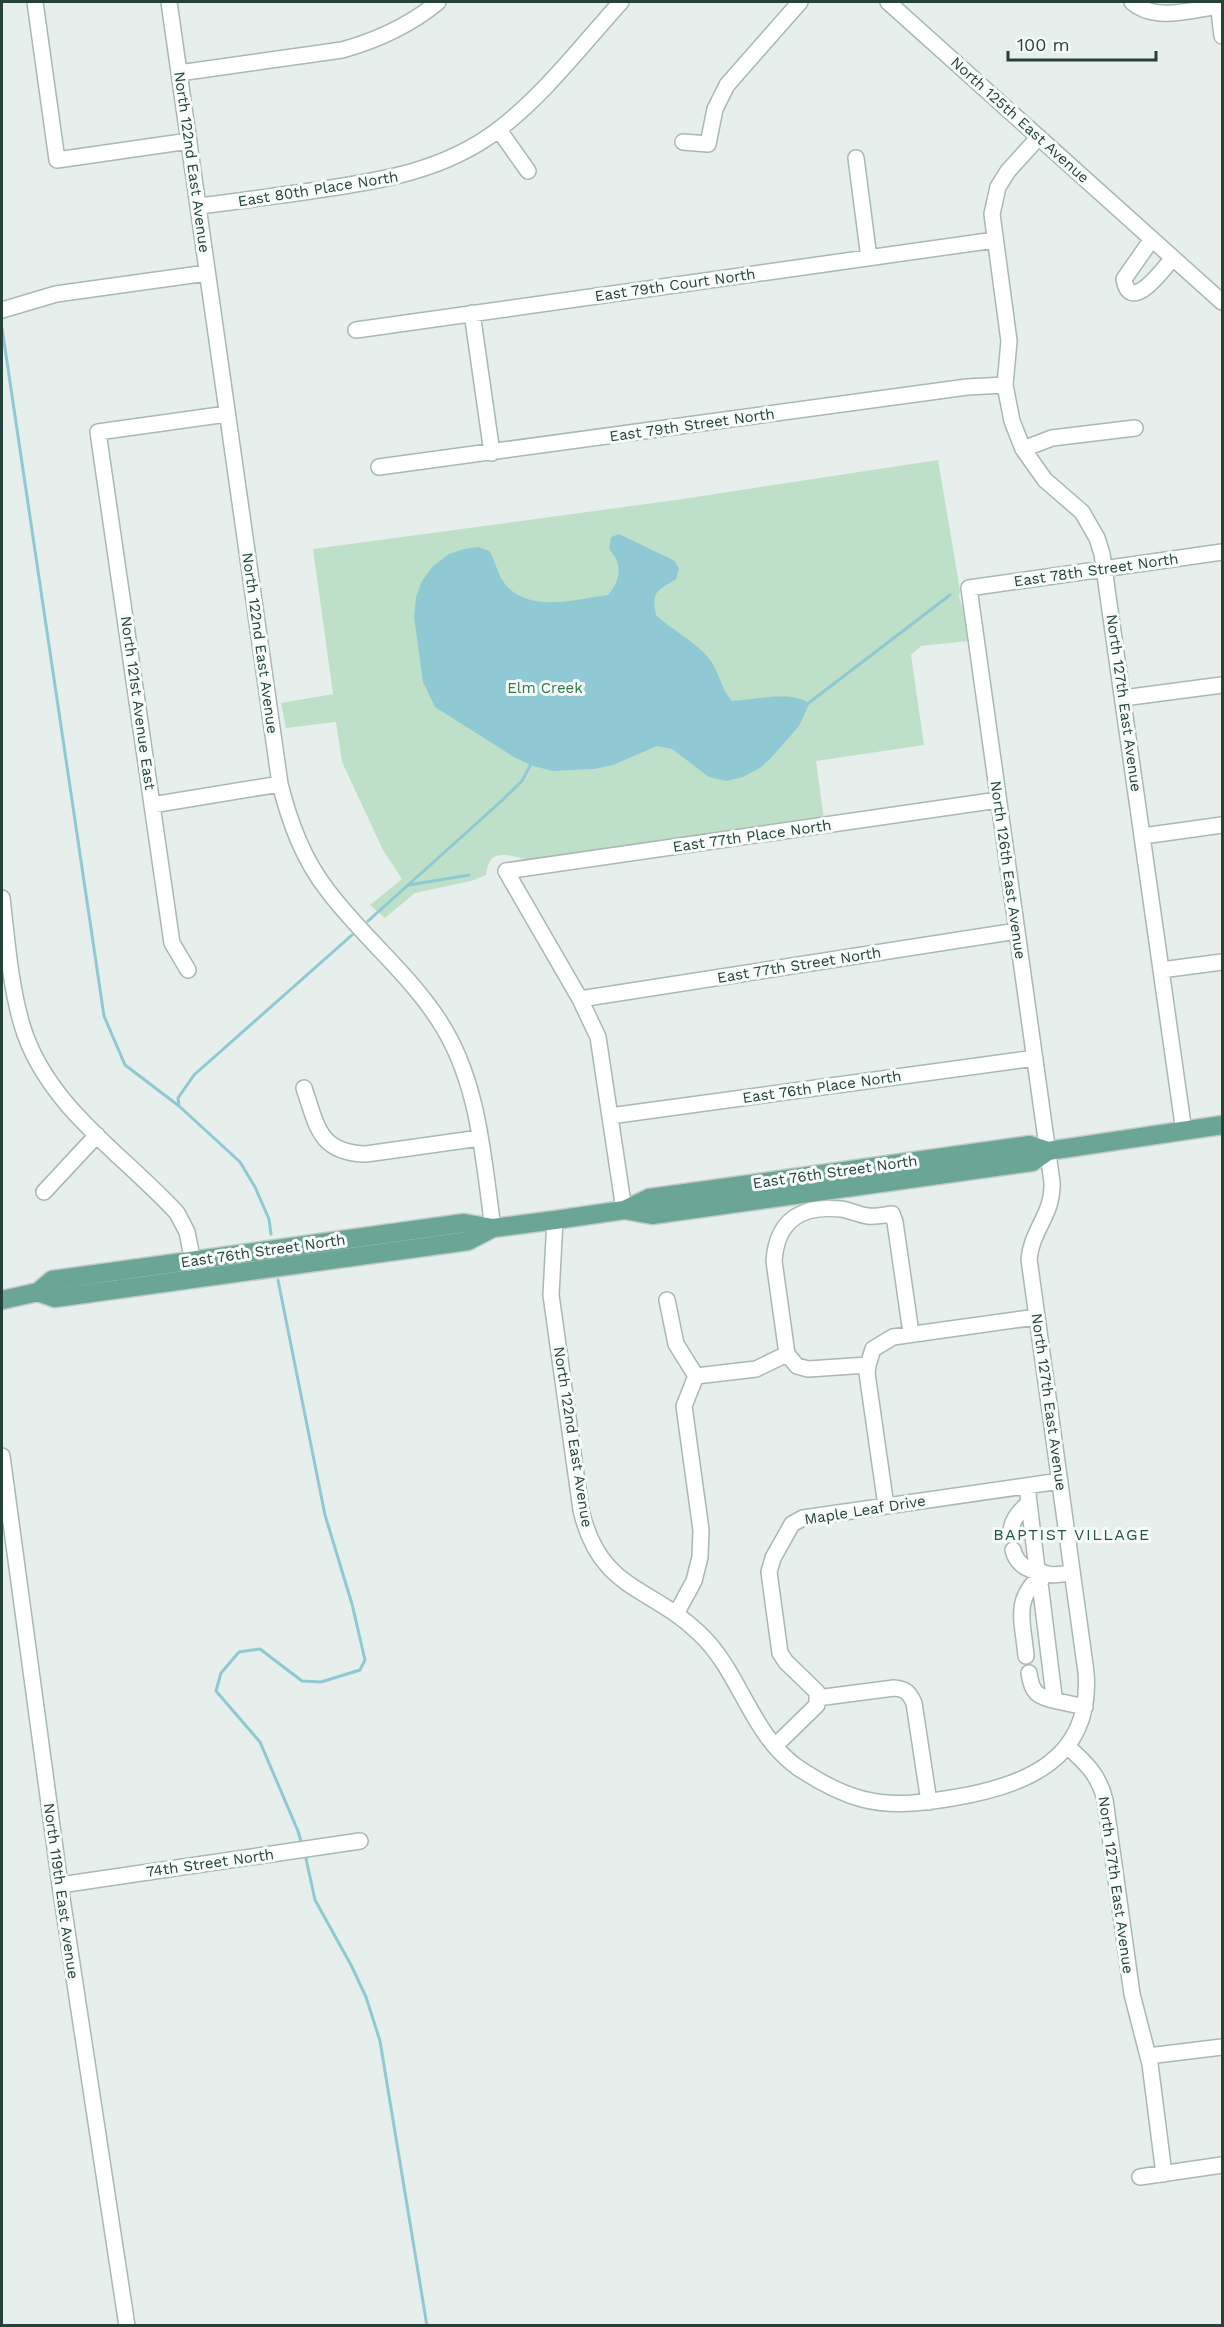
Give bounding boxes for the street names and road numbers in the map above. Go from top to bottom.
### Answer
street label: North 125th East Avenue [947,53,1093,187]
street label: North 122nd East Avenue [170,70,214,254]
street label: East 80th Place North [237,167,399,211]
street label: East 79th Court North [594,265,756,305]
street label: East 79th Street North [608,404,776,446]
street label: East 78th Street North [1012,550,1180,590]
street label: North 122nd East Avenue [238,551,282,735]
street label: North 127th East Avenue [1103,613,1145,793]
street label: North 121st Avenue East [117,615,159,792]
street label: North 126th East Avenue [987,780,1029,960]
street label: East 77th Place North [672,816,832,856]
street label: East 77th Street North [716,943,882,987]
street label: East 76th Place North [741,1067,903,1107]
street label: East 76th Street North [752,1152,918,1192]
street label: East 76th Street North [180,1231,346,1271]
street label: North 127th East Avenue [1028,1312,1070,1492]
street label: North 122nd East Avenue [550,1345,596,1529]
street label: Maple Leaf Drive [803,1492,927,1528]
street label: North 127th East Avenue [1095,1795,1137,1975]
street label: North 119th East Avenue [40,1802,82,1980]
street label: 74th Street North [145,1845,275,1881]

